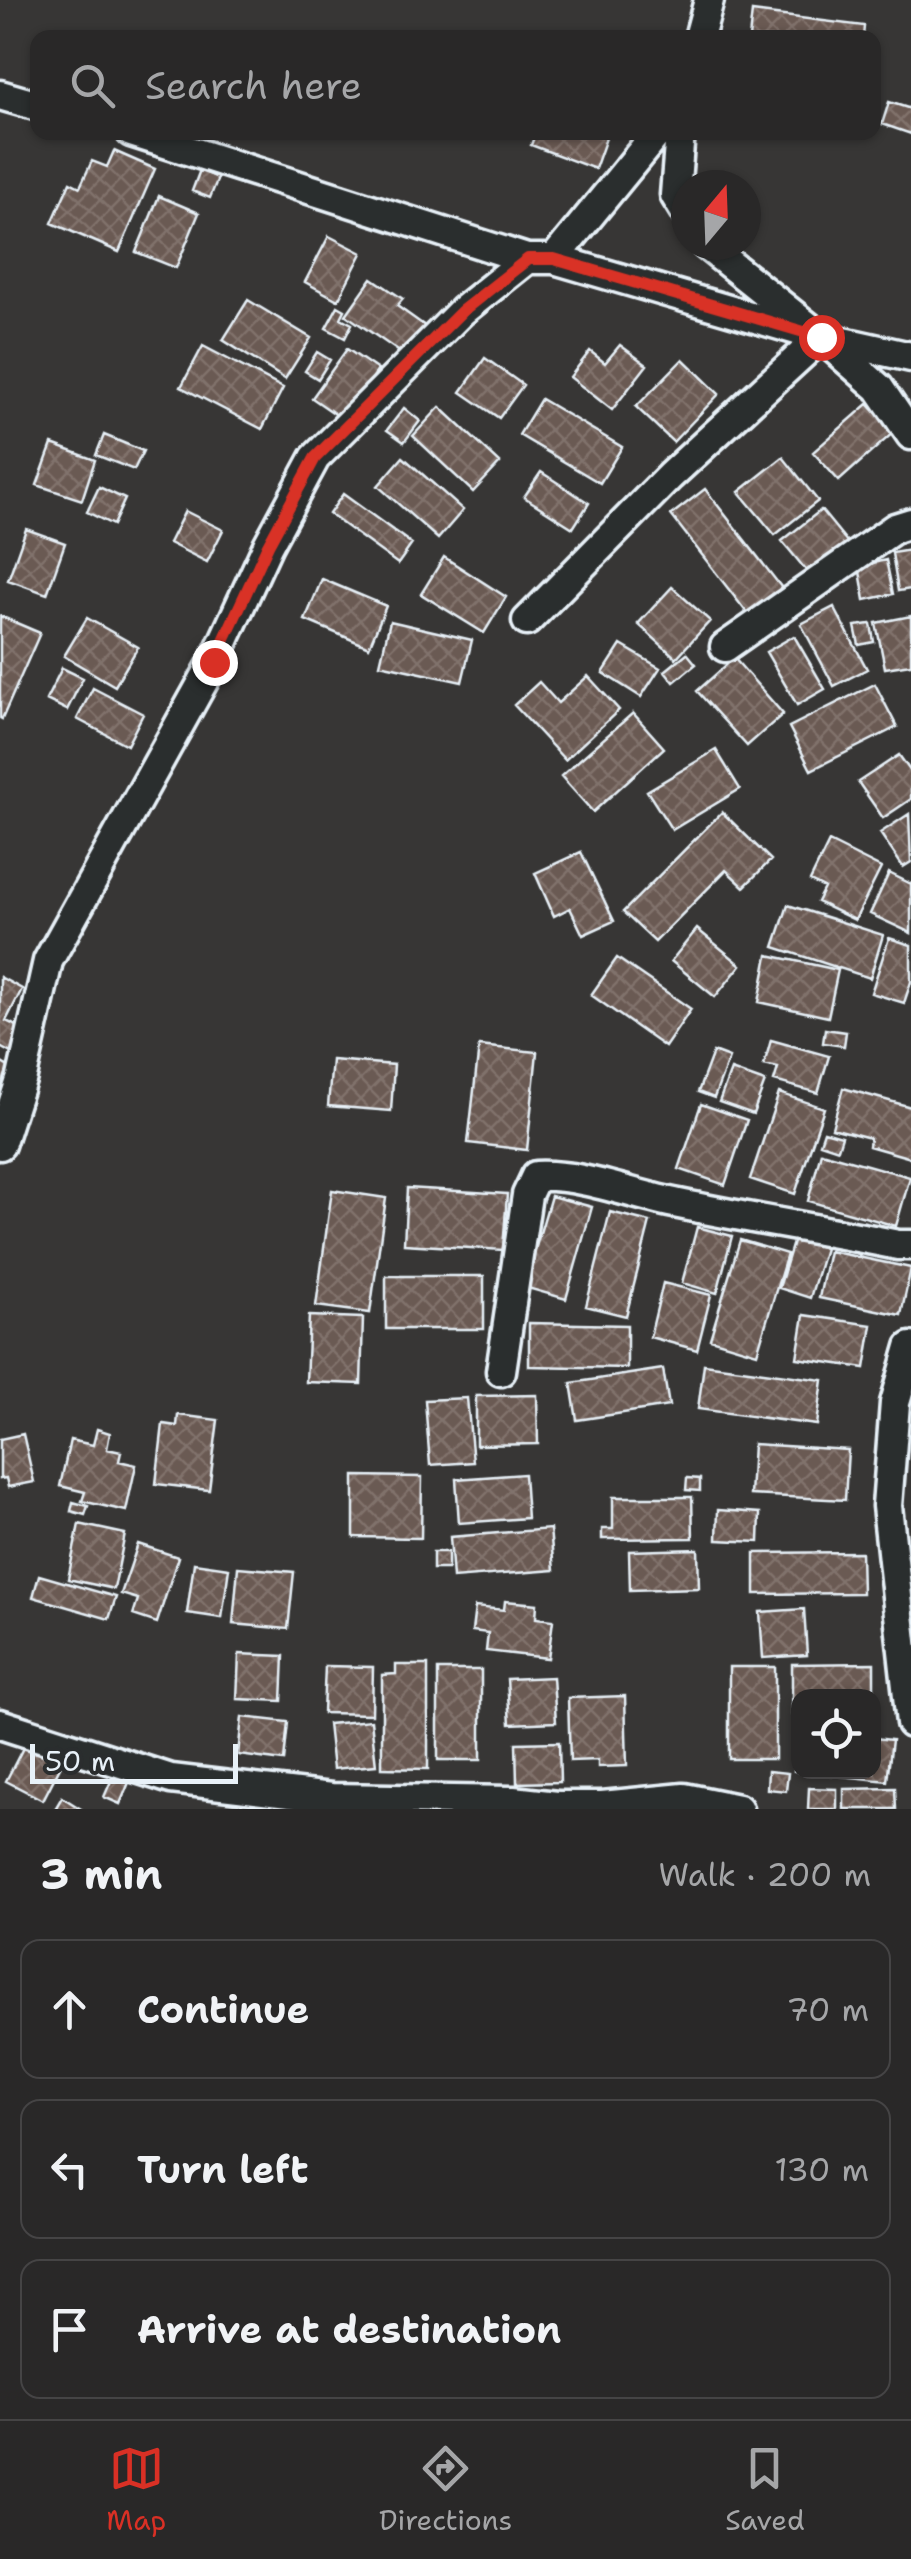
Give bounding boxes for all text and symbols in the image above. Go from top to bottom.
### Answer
search box [30,30,881,140]
icon: search [65,58,120,113]
text: Search here [145,60,362,111]
north arrow [671,170,761,260]
route start [799,315,845,361]
route end [192,640,238,686]
map controls [791,1689,881,1779]
button: locate [791,1689,881,1779]
scale bar [30,1739,238,1784]
text: 50 m [45,1742,115,1780]
text: 3 min [40,1846,162,1902]
text: Walk · 200 m [658,1853,871,1896]
icon: ahead [42,1982,97,2037]
text: Continue [137,1984,309,2035]
text: 70 m [786,1988,869,2031]
icon: left [42,2142,97,2197]
text: Turn left [137,2144,309,2195]
text: 130 m [774,2148,869,2191]
icon: arrive [42,2302,97,2357]
text: Arrive at destination [137,2304,561,2355]
tab: Map [106,2441,166,2539]
tab: Directions [379,2441,512,2539]
tab: Saved [725,2441,805,2539]

